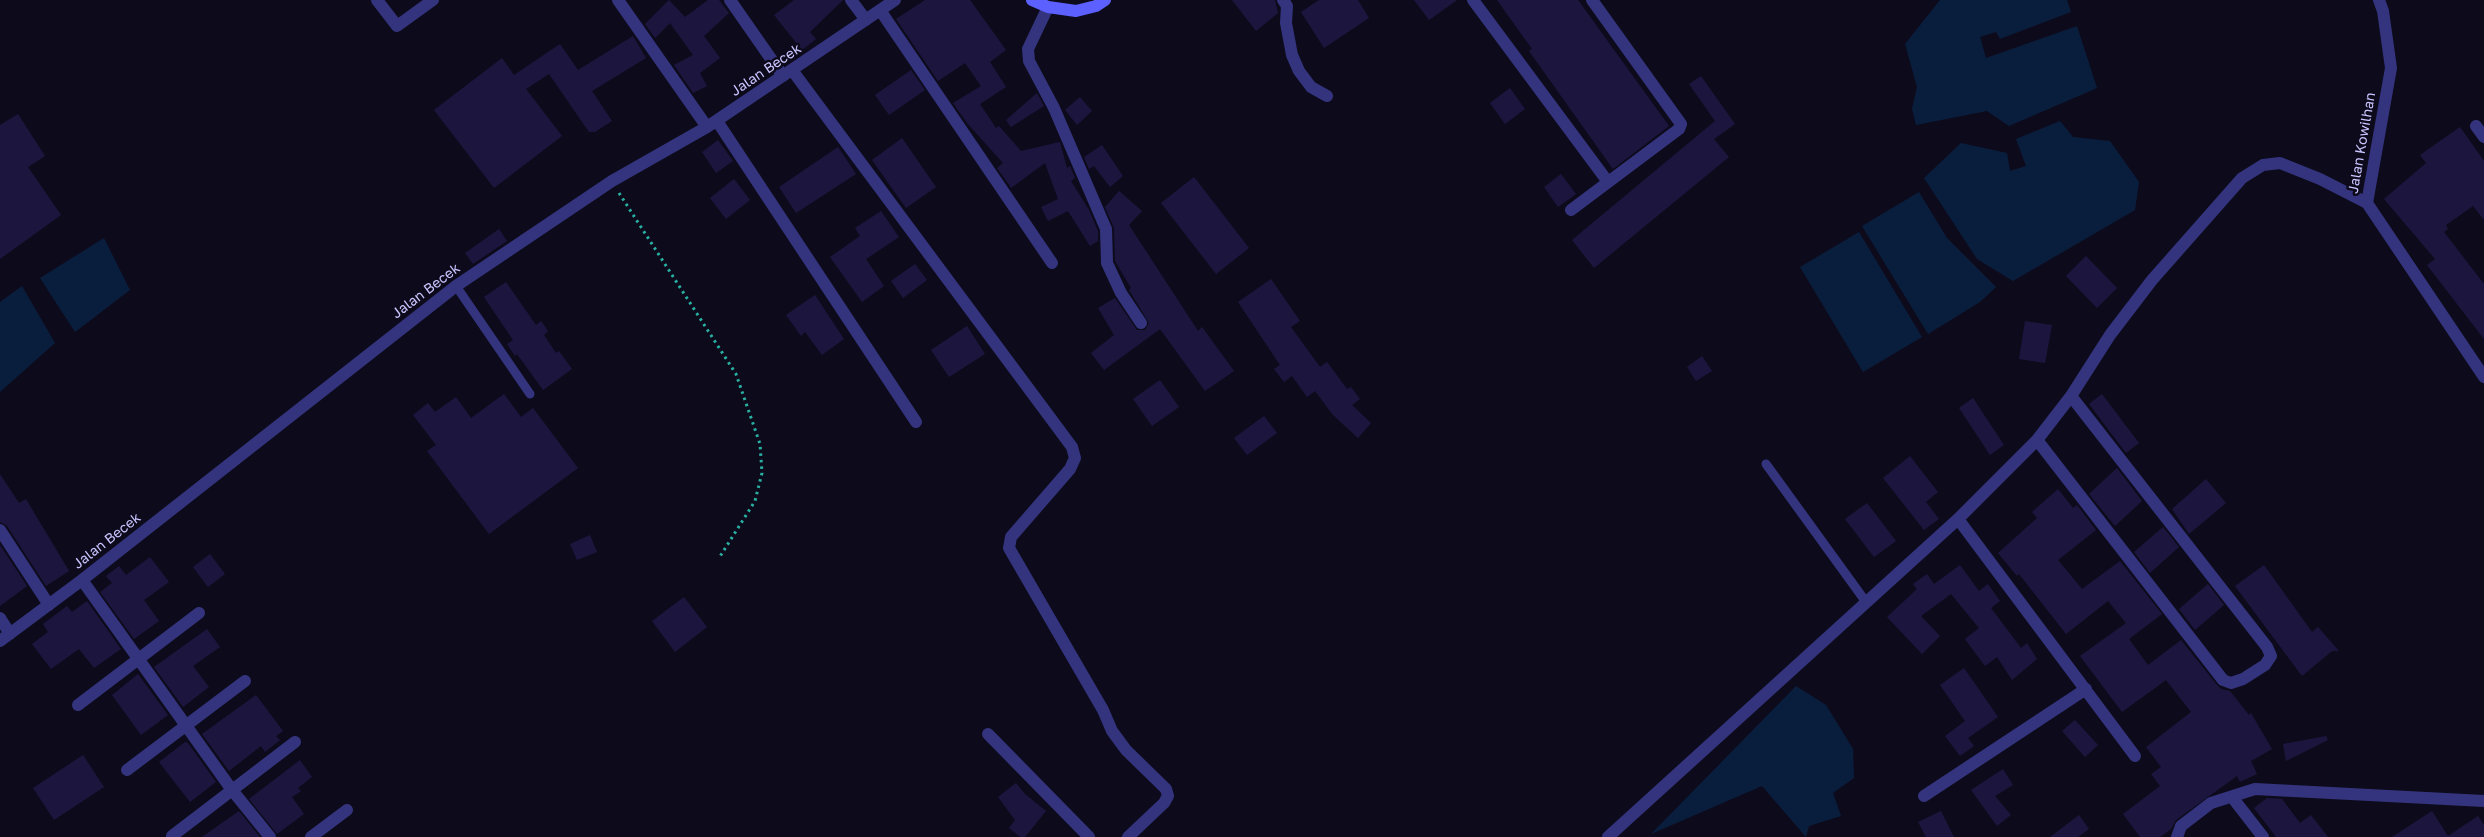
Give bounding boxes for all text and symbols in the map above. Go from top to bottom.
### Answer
street label: Jalan Becek [728,40,804,100]
street label: Jalan Kowilhan [2345,91,2379,195]
street label: Jalan Becek [388,260,464,322]
street label: Jalan Becek [70,509,144,573]

